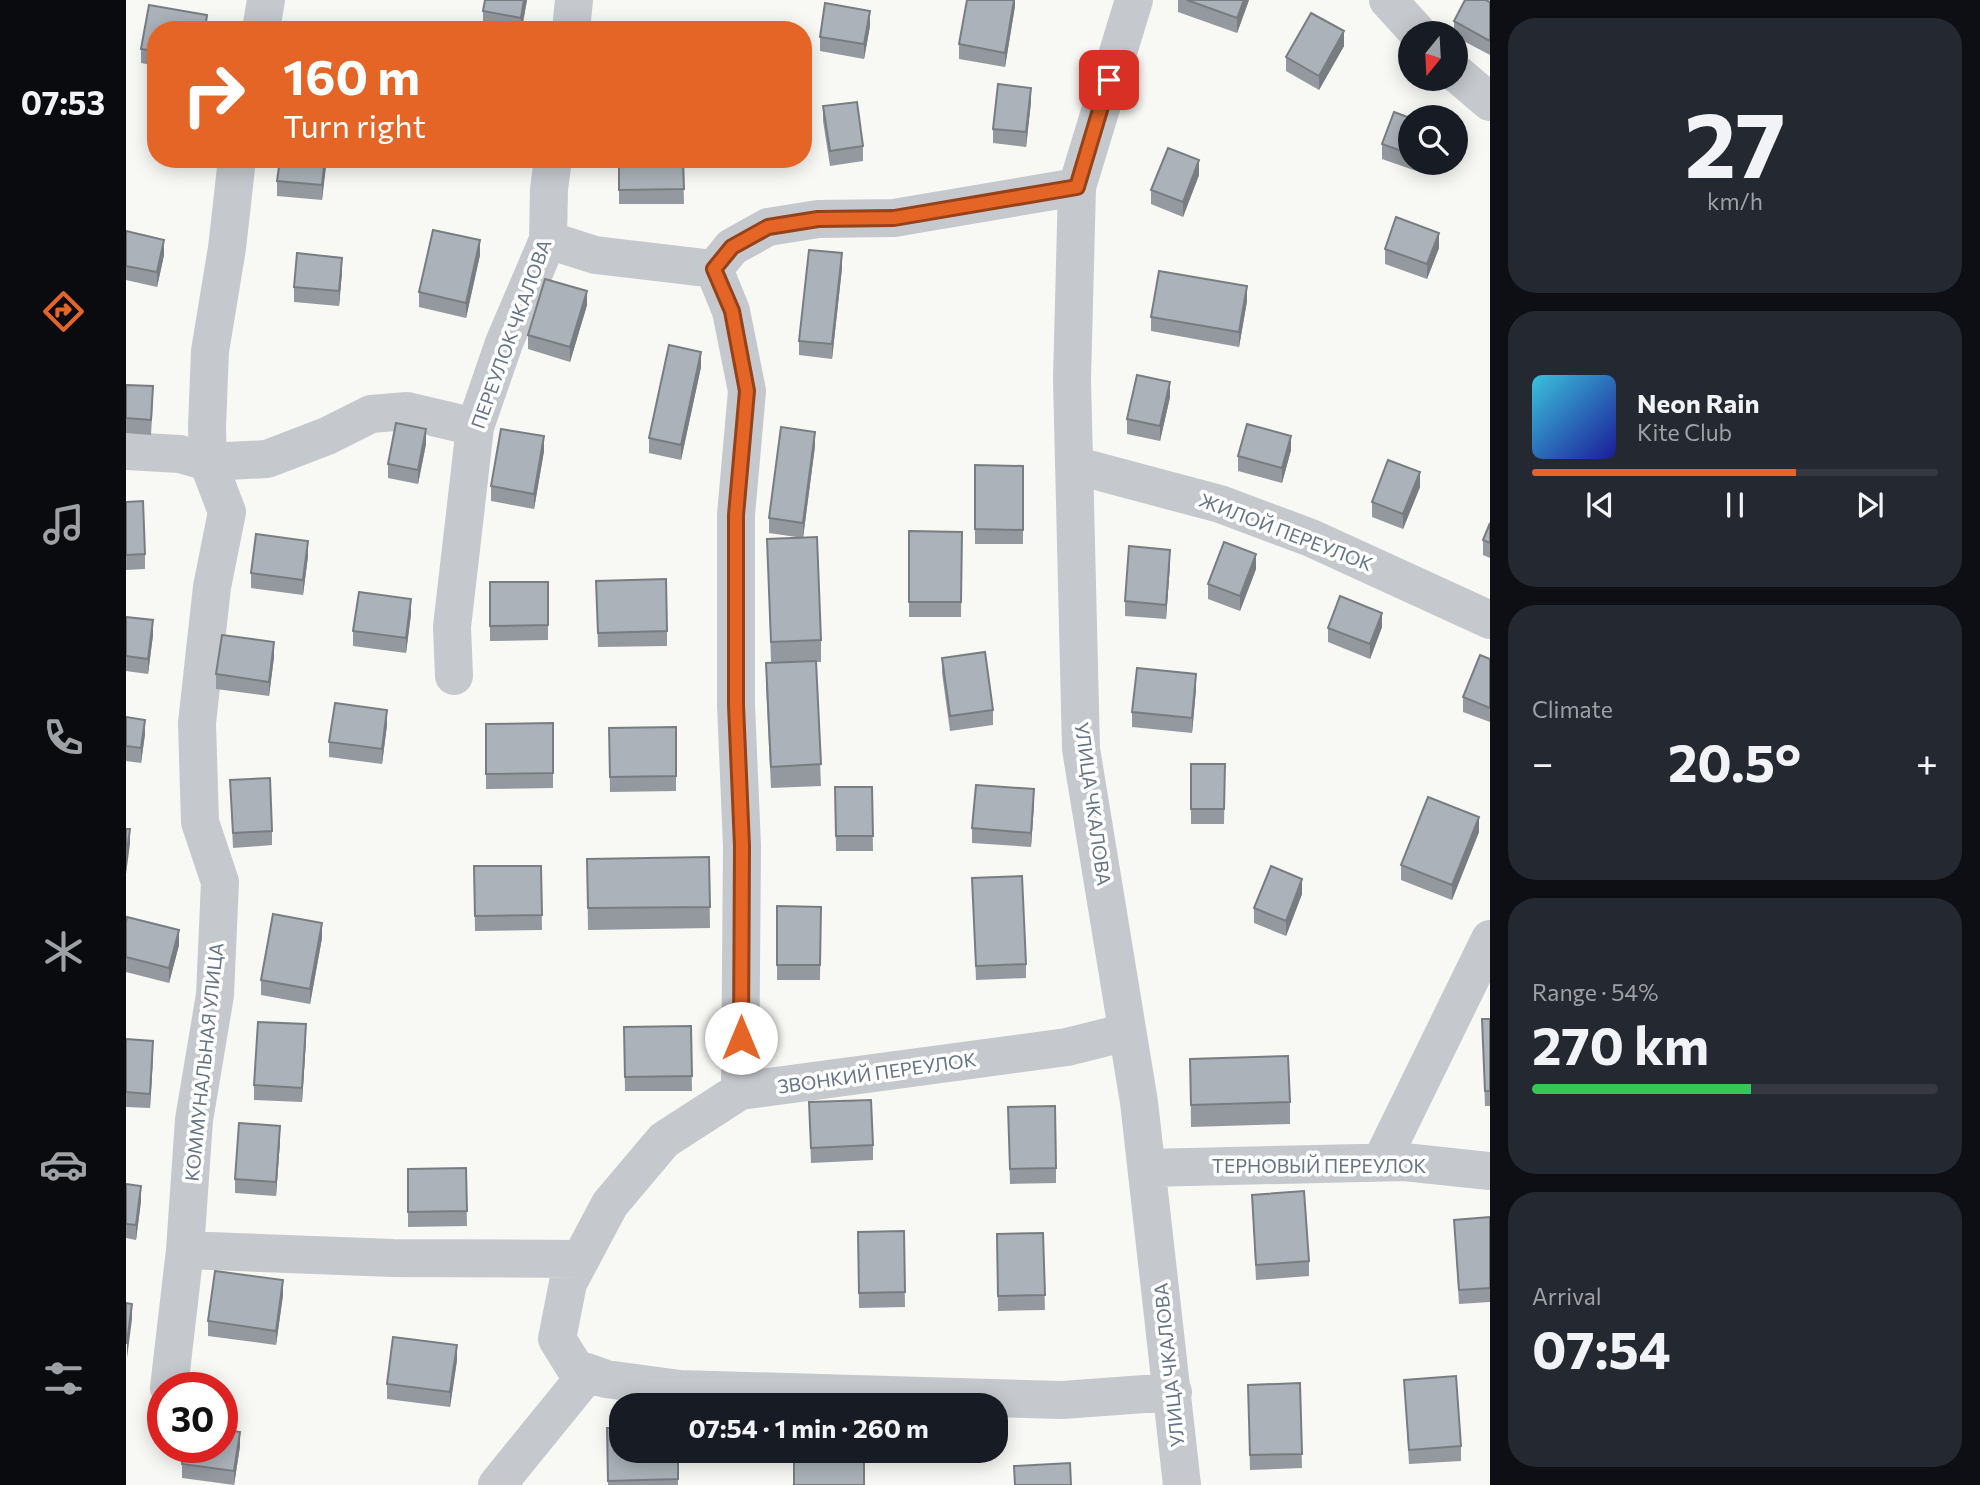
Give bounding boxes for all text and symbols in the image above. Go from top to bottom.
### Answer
north arrow [1398,21,1468,91]
map controls [1398,21,1468,175]
text: 160 m [283,45,420,105]
icon: right [168,49,259,140]
pin [1079,50,1139,110]
icon: arrive [1090,61,1128,99]
text: 07:53 [21,82,105,122]
text: 27 [1684,85,1786,197]
text: Turn right [283,105,426,145]
button: search [1398,105,1468,175]
text: km/h [1707,187,1763,215]
street label: ПЕРЕУЛОК ЧКАЛОВА [466,236,555,432]
icon: directions [39,287,88,336]
text: Neon Rain [1637,387,1760,418]
text: Kite Club [1637,418,1732,446]
icon: previous [1581,486,1619,524]
icon: pause [1716,486,1754,524]
icon: next [1851,486,1889,524]
street label: ЖИЛОЙ ПЕРЕУЛОК [1196,488,1376,575]
icon: music [39,500,88,549]
text: Climate [1532,695,1613,723]
icon: phone [39,713,88,762]
street label: УЛИЦА ЧКАЛОВА [1071,721,1116,887]
text: 20.5° [1668,729,1801,793]
text: − [1532,738,1554,785]
text: + [1916,738,1938,785]
icon: climate [39,927,88,976]
street label: КОММУНАЛЬНАЯ УЛИЦА [180,941,227,1182]
text: Range · 54% [1532,978,1658,1006]
position arrow [704,1001,778,1075]
text: 270 km [1532,1012,1709,1076]
street label: ЗВОНКИЙ ПЕРЕУЛОК [776,1047,978,1098]
icon: car [39,1140,88,1189]
street label: ТЕРНОВЫЙ ПЕРЕУЛОК [1212,1154,1427,1177]
street label: УЛИЦА ЧКАЛОВА [1148,1282,1189,1448]
text: Arrival [1532,1282,1602,1310]
text: 07:54 [1532,1316,1671,1380]
icon: filters [39,1354,88,1403]
speed limit sign: 30 [147,1372,238,1463]
text: 07:54 · 1 min · 260 m [688,1412,929,1443]

